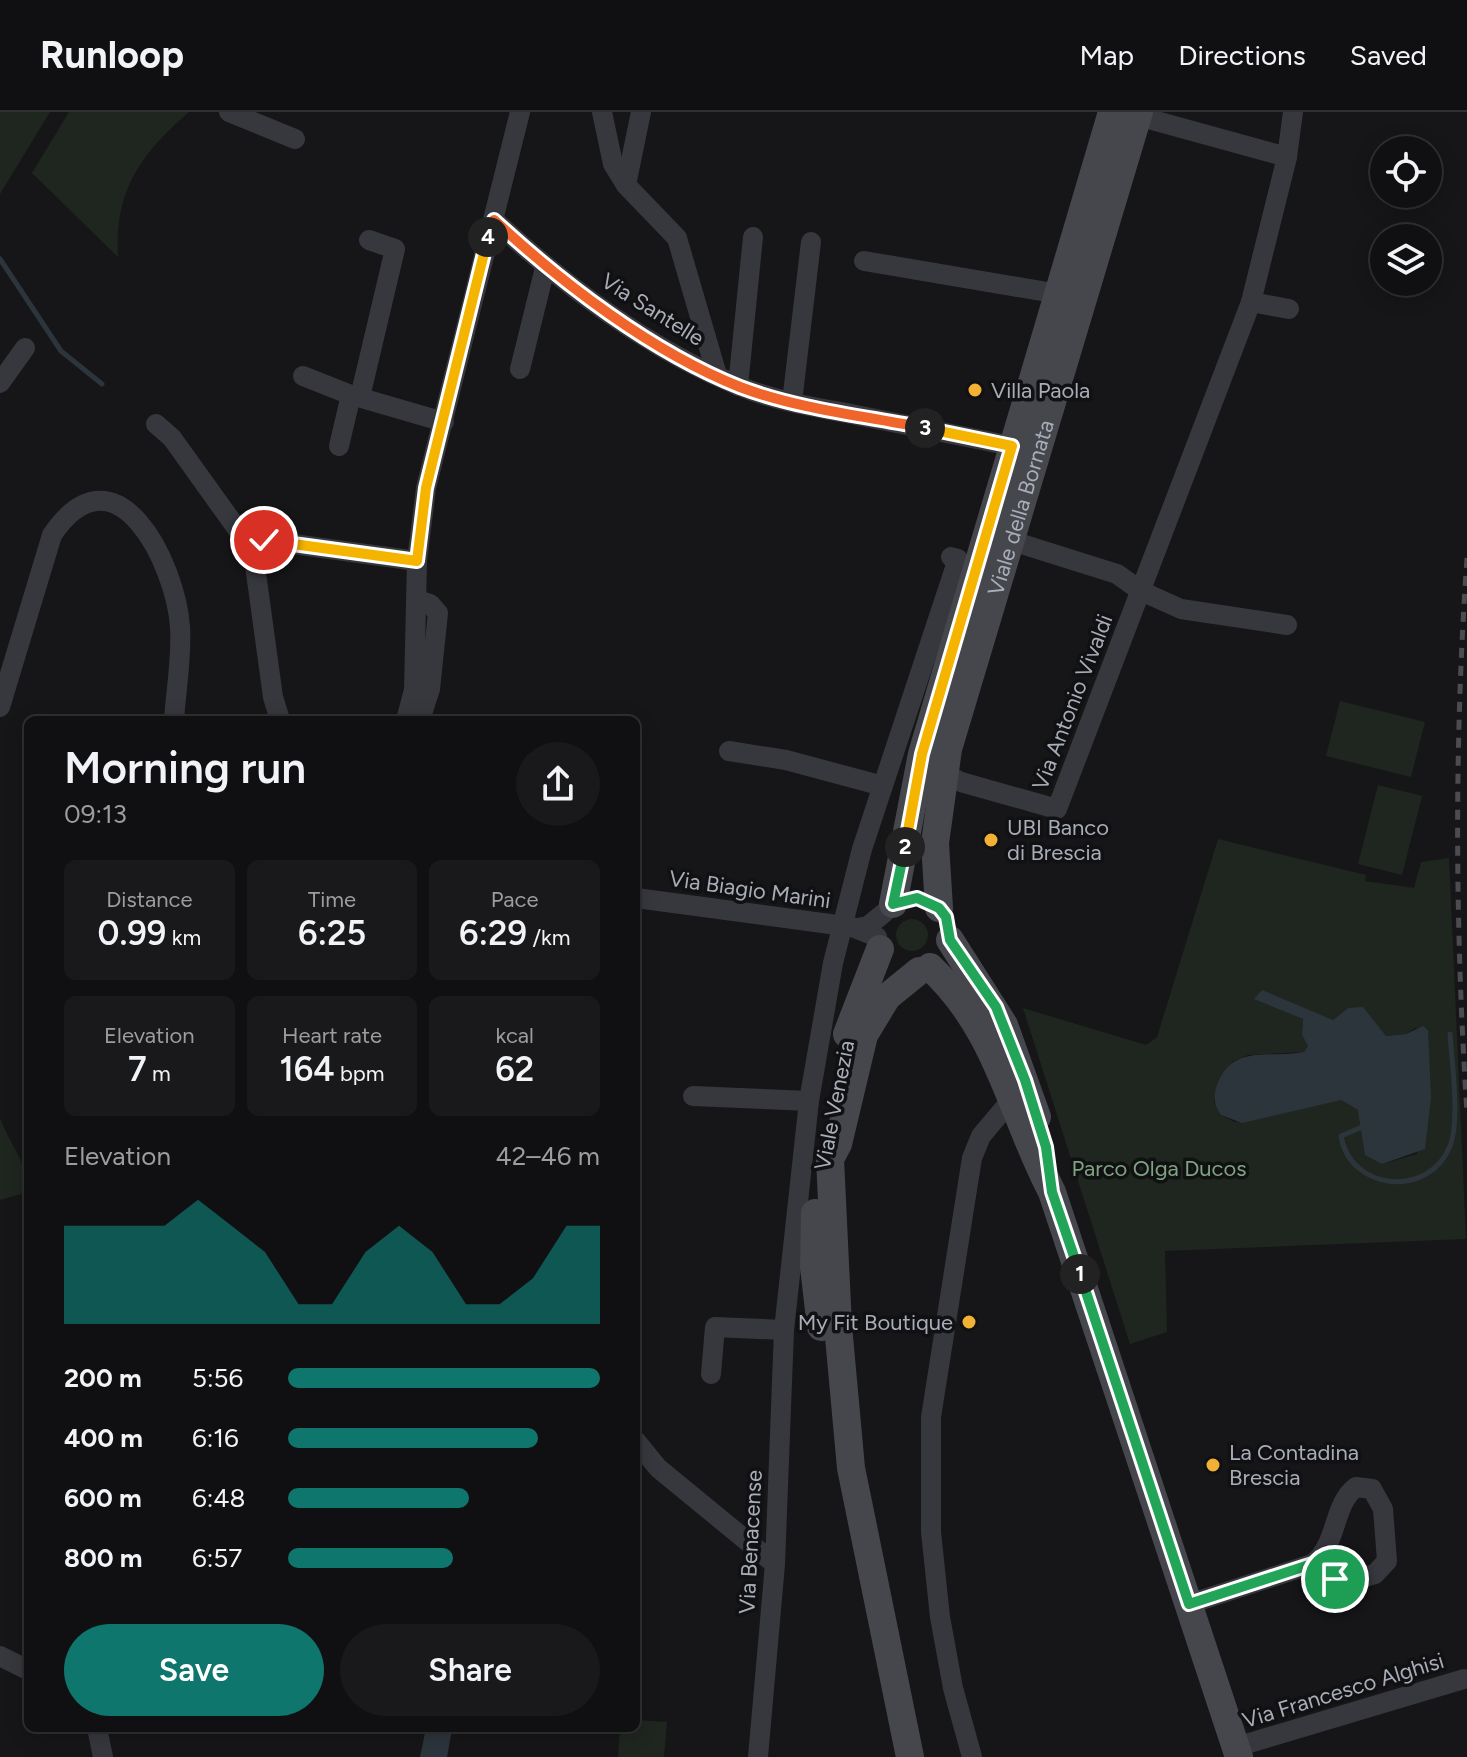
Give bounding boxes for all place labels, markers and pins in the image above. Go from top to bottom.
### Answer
pin: 4 [468,217,508,257]
place label: Villa Paola [991,377,1090,404]
marker: Villa Paola [966,381,984,399]
pin: 3 [905,408,945,448]
pin [230,506,298,574]
place label: UBI Banco di Brescia [1007,814,1109,866]
pin: 2 [885,827,925,867]
marker: UBI Banco di Brescia [982,831,1000,849]
pin: 1 [1060,1254,1100,1294]
place label: My Fit Boutique [798,1309,953,1336]
marker: My Fit Boutique [960,1313,978,1331]
place label: La Contadina Brescia [1229,1439,1359,1491]
marker: La Contadina Brescia [1204,1456,1222,1474]
pin [1301,1545,1369,1613]

